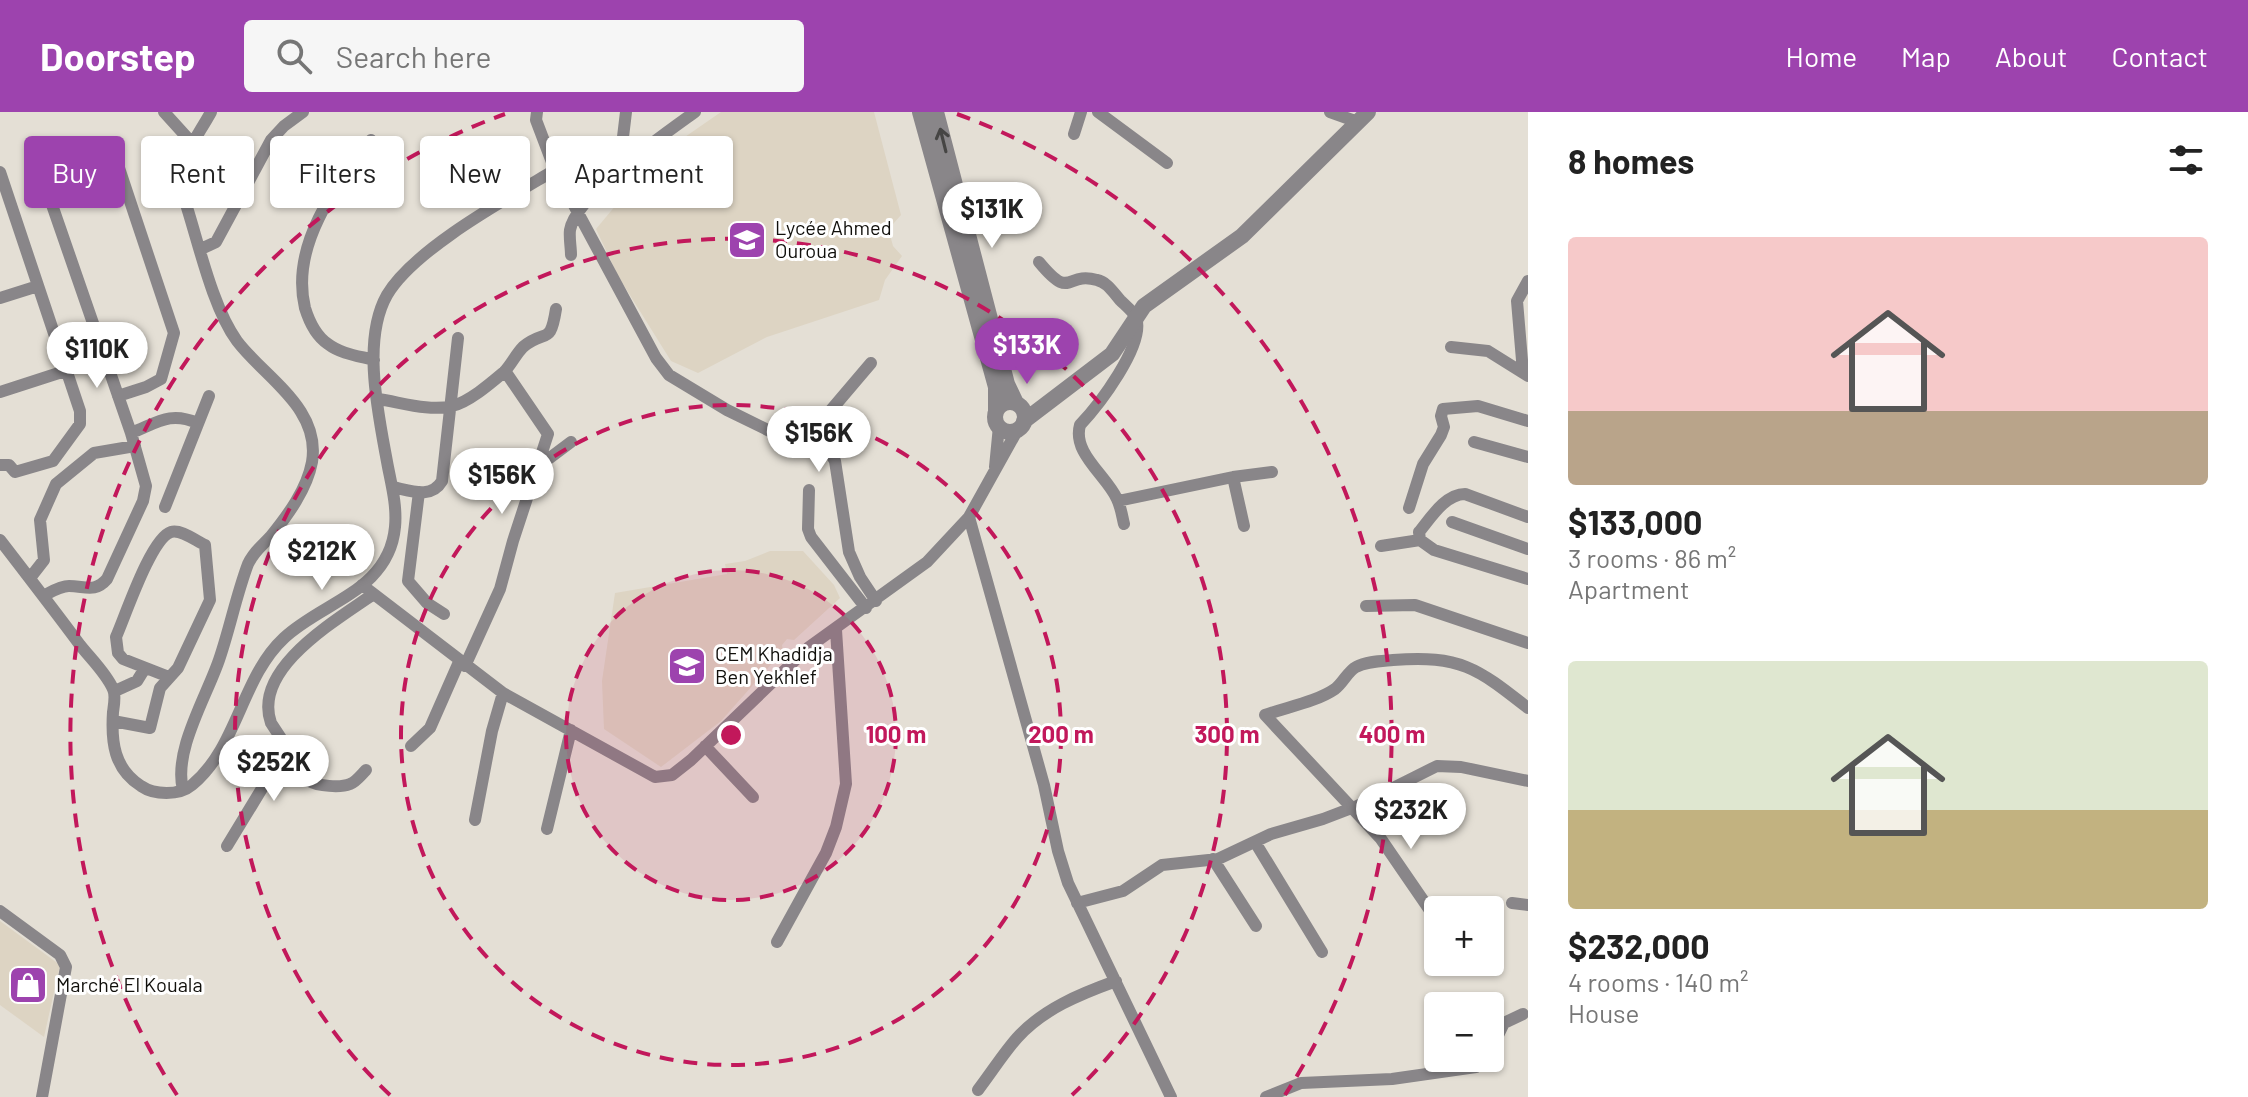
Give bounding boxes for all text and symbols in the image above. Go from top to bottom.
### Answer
search box [244,20,804,92]
text: Doorstep [40,33,196,79]
icon: search [272,34,316,78]
text: Search here [336,38,492,74]
text: Home [1786,39,1857,73]
text: Map [1901,39,1951,73]
text: About [1995,39,2067,73]
text: Contact [2111,39,2208,73]
one-way arrow [934,127,949,153]
chip: Buy [24,136,125,208]
chip: Rent [141,136,254,208]
chip: Filters [270,136,404,208]
chip: New [420,136,530,208]
chip: Apartment [546,136,733,208]
icon: filters [2164,138,2208,182]
text: 8 homes [1568,140,1694,181]
pin: $131K [936,182,1048,250]
text: $131K [960,192,1024,223]
place label: Lycée Ahmed Ouroua [775,215,892,262]
school or university icon: Lycée Ahmed Ouroua [726,219,768,261]
icon: home [1816,289,1960,433]
pin: $133K [971,318,1083,386]
pin: $110K [41,322,153,390]
text: $133K [993,328,1061,359]
text: $110K [65,332,129,363]
pin: $156K [763,406,875,474]
text: $156K [785,416,853,447]
pin: $156K [446,448,558,516]
text: $156K [468,458,536,489]
text: $133,000 [1568,501,1702,542]
pin: $212K [266,524,378,592]
text: $212K [287,534,357,565]
text: 3 rooms · 86 m² [1568,542,1736,573]
text: Apartment [1568,573,1689,604]
place label: CEM Khadidja Ben Yekhlef [715,641,833,688]
school or university icon: CEM Khadidja Ben Yekhlef [666,645,708,687]
icon: home [1816,713,1960,857]
text: 100 m [866,719,926,748]
text: 200 m [1028,719,1094,748]
text: 300 m [1194,719,1260,748]
text: 400 m [1359,719,1425,748]
centre of rings [717,721,745,749]
pin: $252K [218,735,330,803]
text: $252K [237,745,311,776]
pin: $232K [1355,783,1467,851]
text: $232K [1374,793,1448,824]
map controls [1424,896,1504,1072]
button: + [1424,896,1504,976]
text: $232,000 [1568,925,1710,966]
shop icon: Marché El Kouala [7,964,49,1006]
text: 4 rooms · 140 m² [1568,966,1748,997]
place label: Marché El Kouala [56,972,203,996]
button: − [1424,992,1504,1072]
text: House [1568,997,1639,1028]

